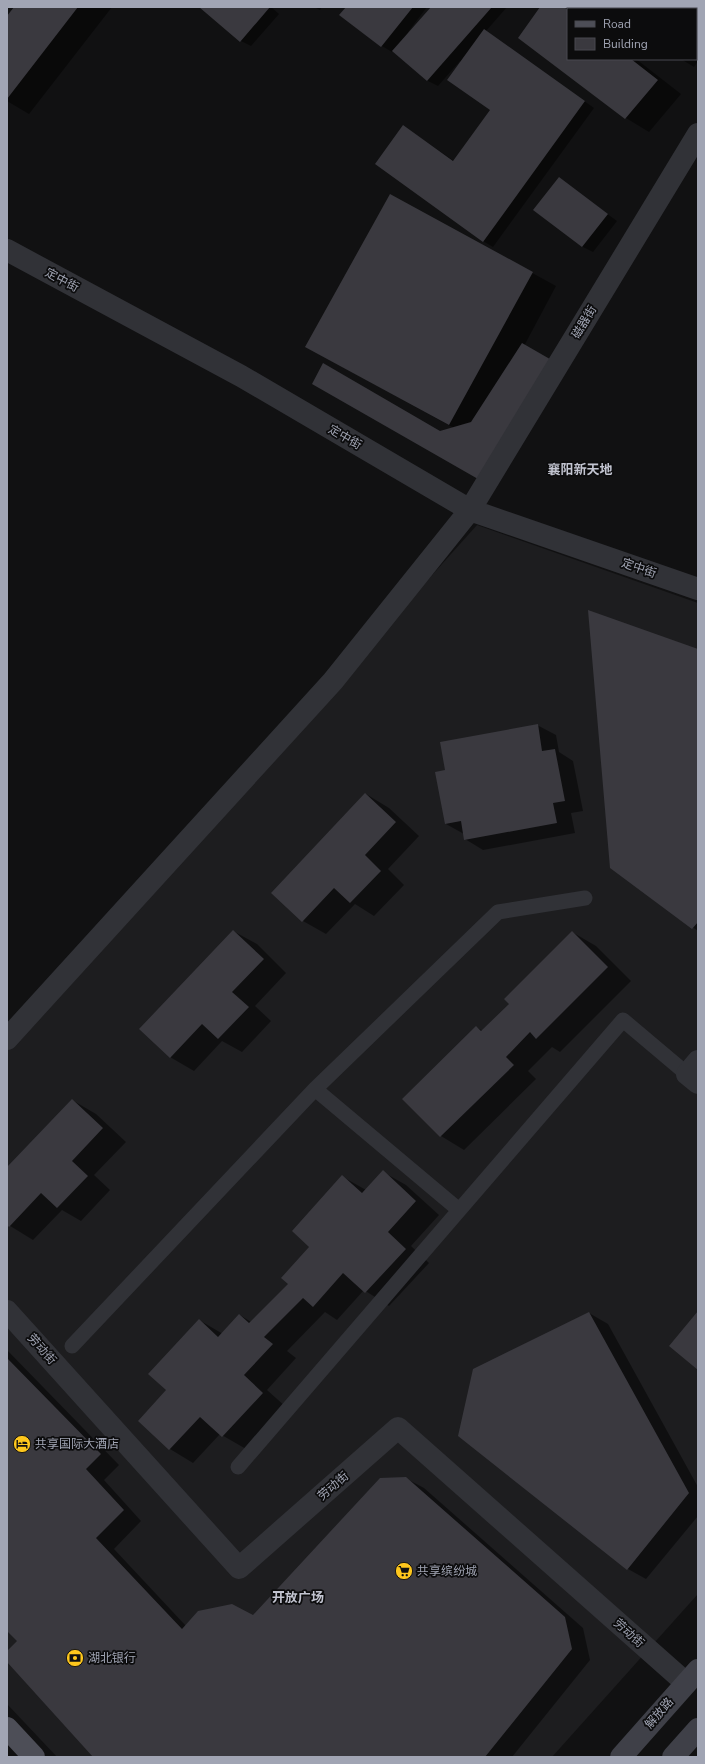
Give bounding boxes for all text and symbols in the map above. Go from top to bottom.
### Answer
legend [567,8,697,60]
text: Road [603,16,631,32]
text: Building [603,36,648,52]
street label: 定中街 [42,264,82,296]
street label: 磁器街 [568,302,600,342]
street label: 定中街 [325,421,365,453]
district label: 襄阳新天地 [547,461,613,479]
street label: 定中街 [619,555,659,581]
street label: 劳动街 [24,1330,60,1368]
hotel icon: 共享国际大酒店 [12,1434,32,1454]
place label: 共享国际大酒店 [35,1436,119,1452]
street label: 劳动街 [314,1468,352,1504]
supermarket icon: 共享缤纷城 [394,1561,414,1581]
place label: 共享缤纷城 [417,1563,477,1579]
district label: 开放广场 [272,1589,324,1607]
street label: 劳动街 [610,1615,648,1651]
bank icon: 湖北银行 [65,1648,85,1668]
place label: 湖北银行 [88,1650,136,1666]
street label: 解放路 [641,1694,677,1732]

